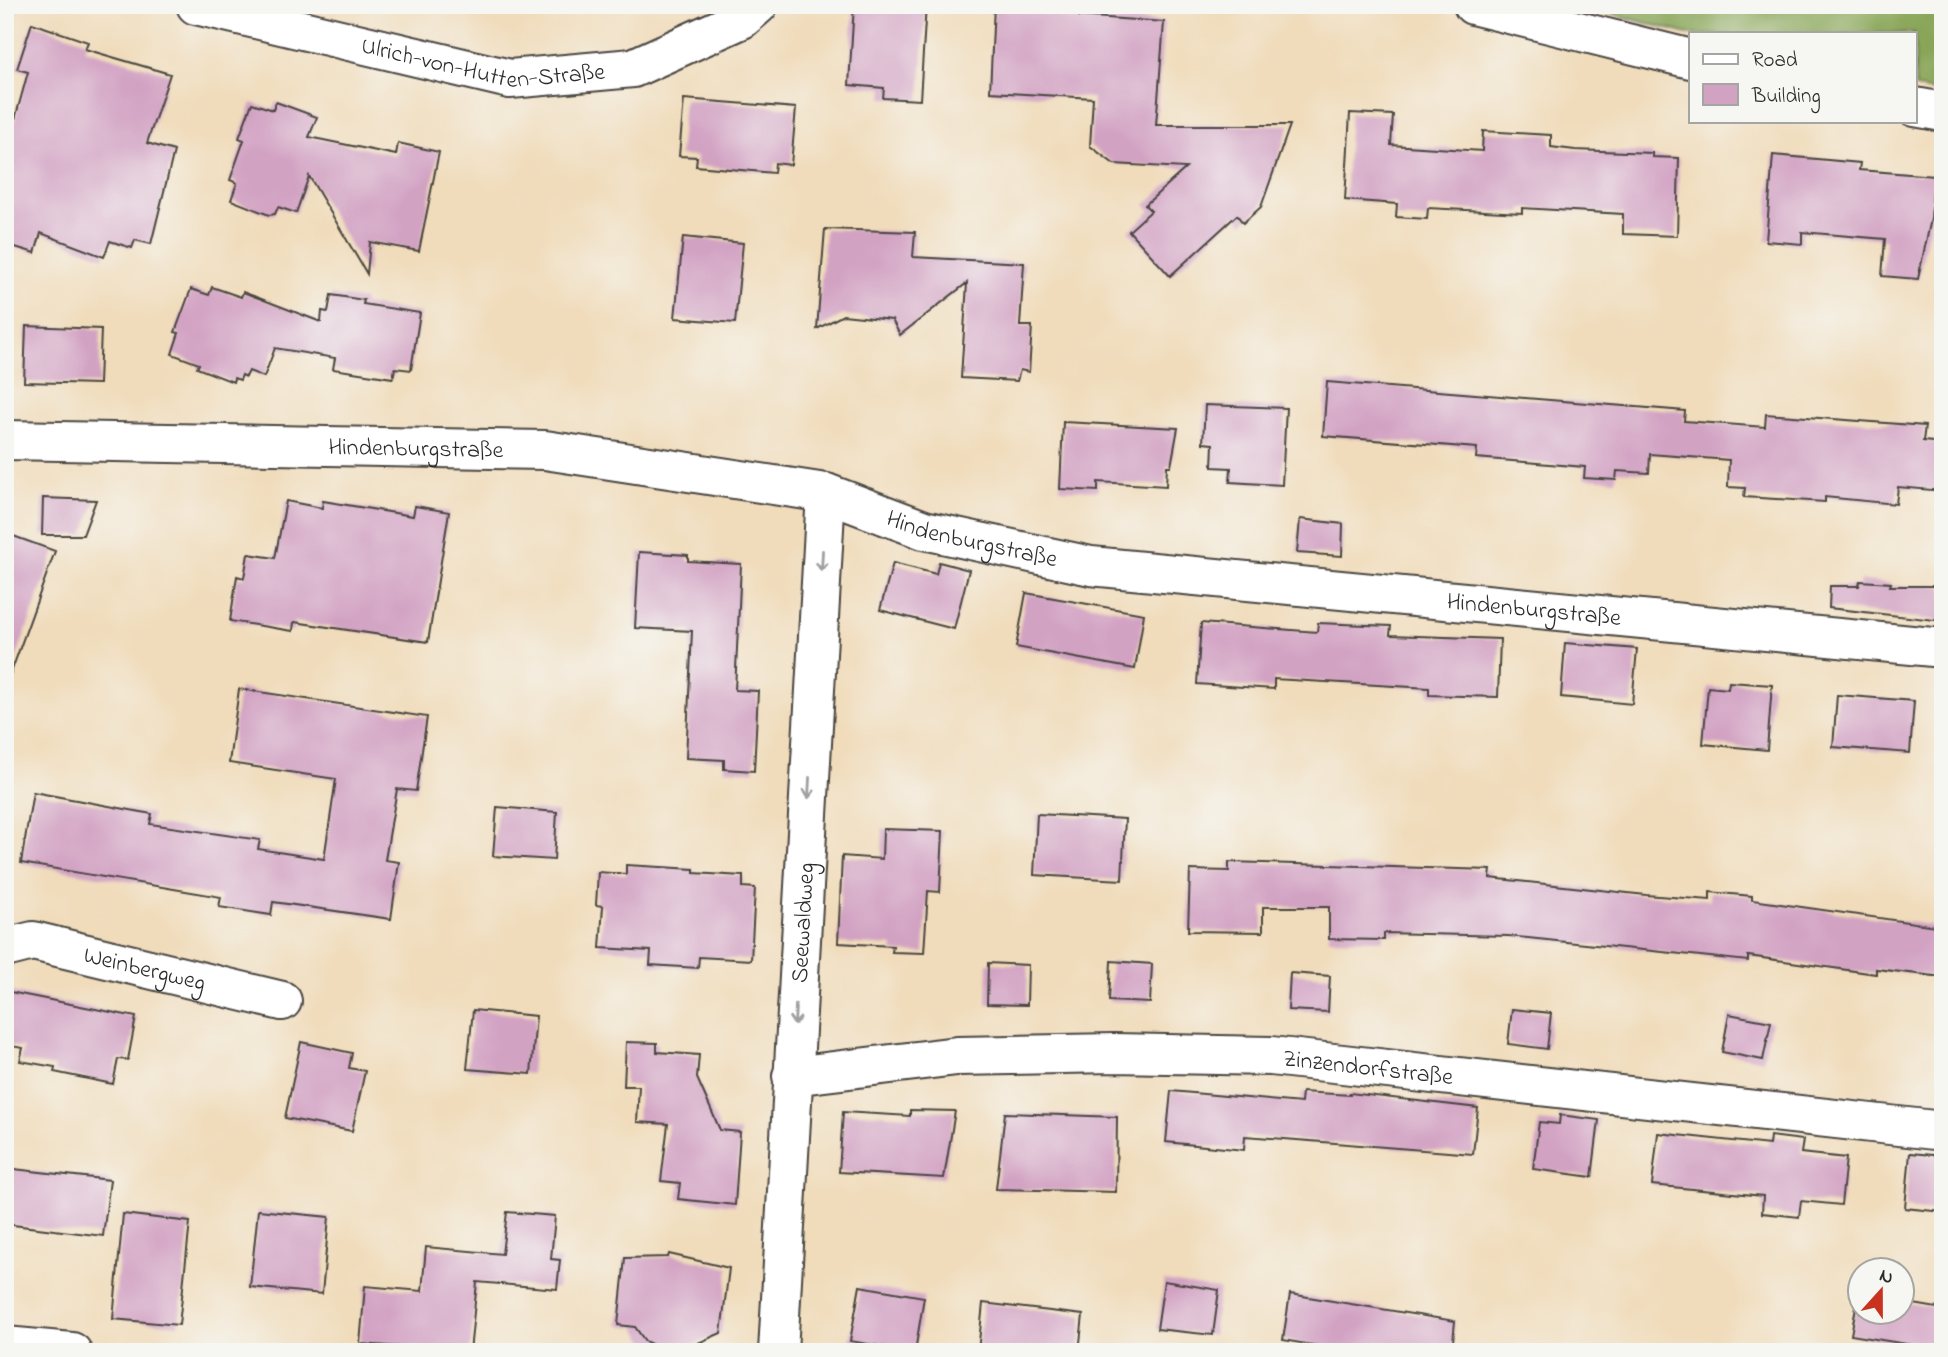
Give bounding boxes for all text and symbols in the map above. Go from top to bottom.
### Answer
street label: Ulrich-von-Hutten-Straße [357,29,607,99]
legend [1689,32,1916,122]
text: Road [1752,46,1798,76]
text: Building [1751,82,1821,114]
street label: Hindenburgstraße [328,431,504,469]
street label: Hindenburgstraße [881,502,1061,578]
one-way arrow [815,549,828,572]
street label: Hindenburgstraße [1445,585,1623,637]
one-way arrow [802,776,815,799]
street label: Seewaldweg [784,862,825,984]
street label: Weinbergweg [80,939,209,1002]
one-way arrow [788,1004,801,1026]
street label: Zinzendorfstraße [1281,1042,1455,1096]
north arrow [1846,1256,1916,1326]
text: N [1875,1263,1897,1292]

